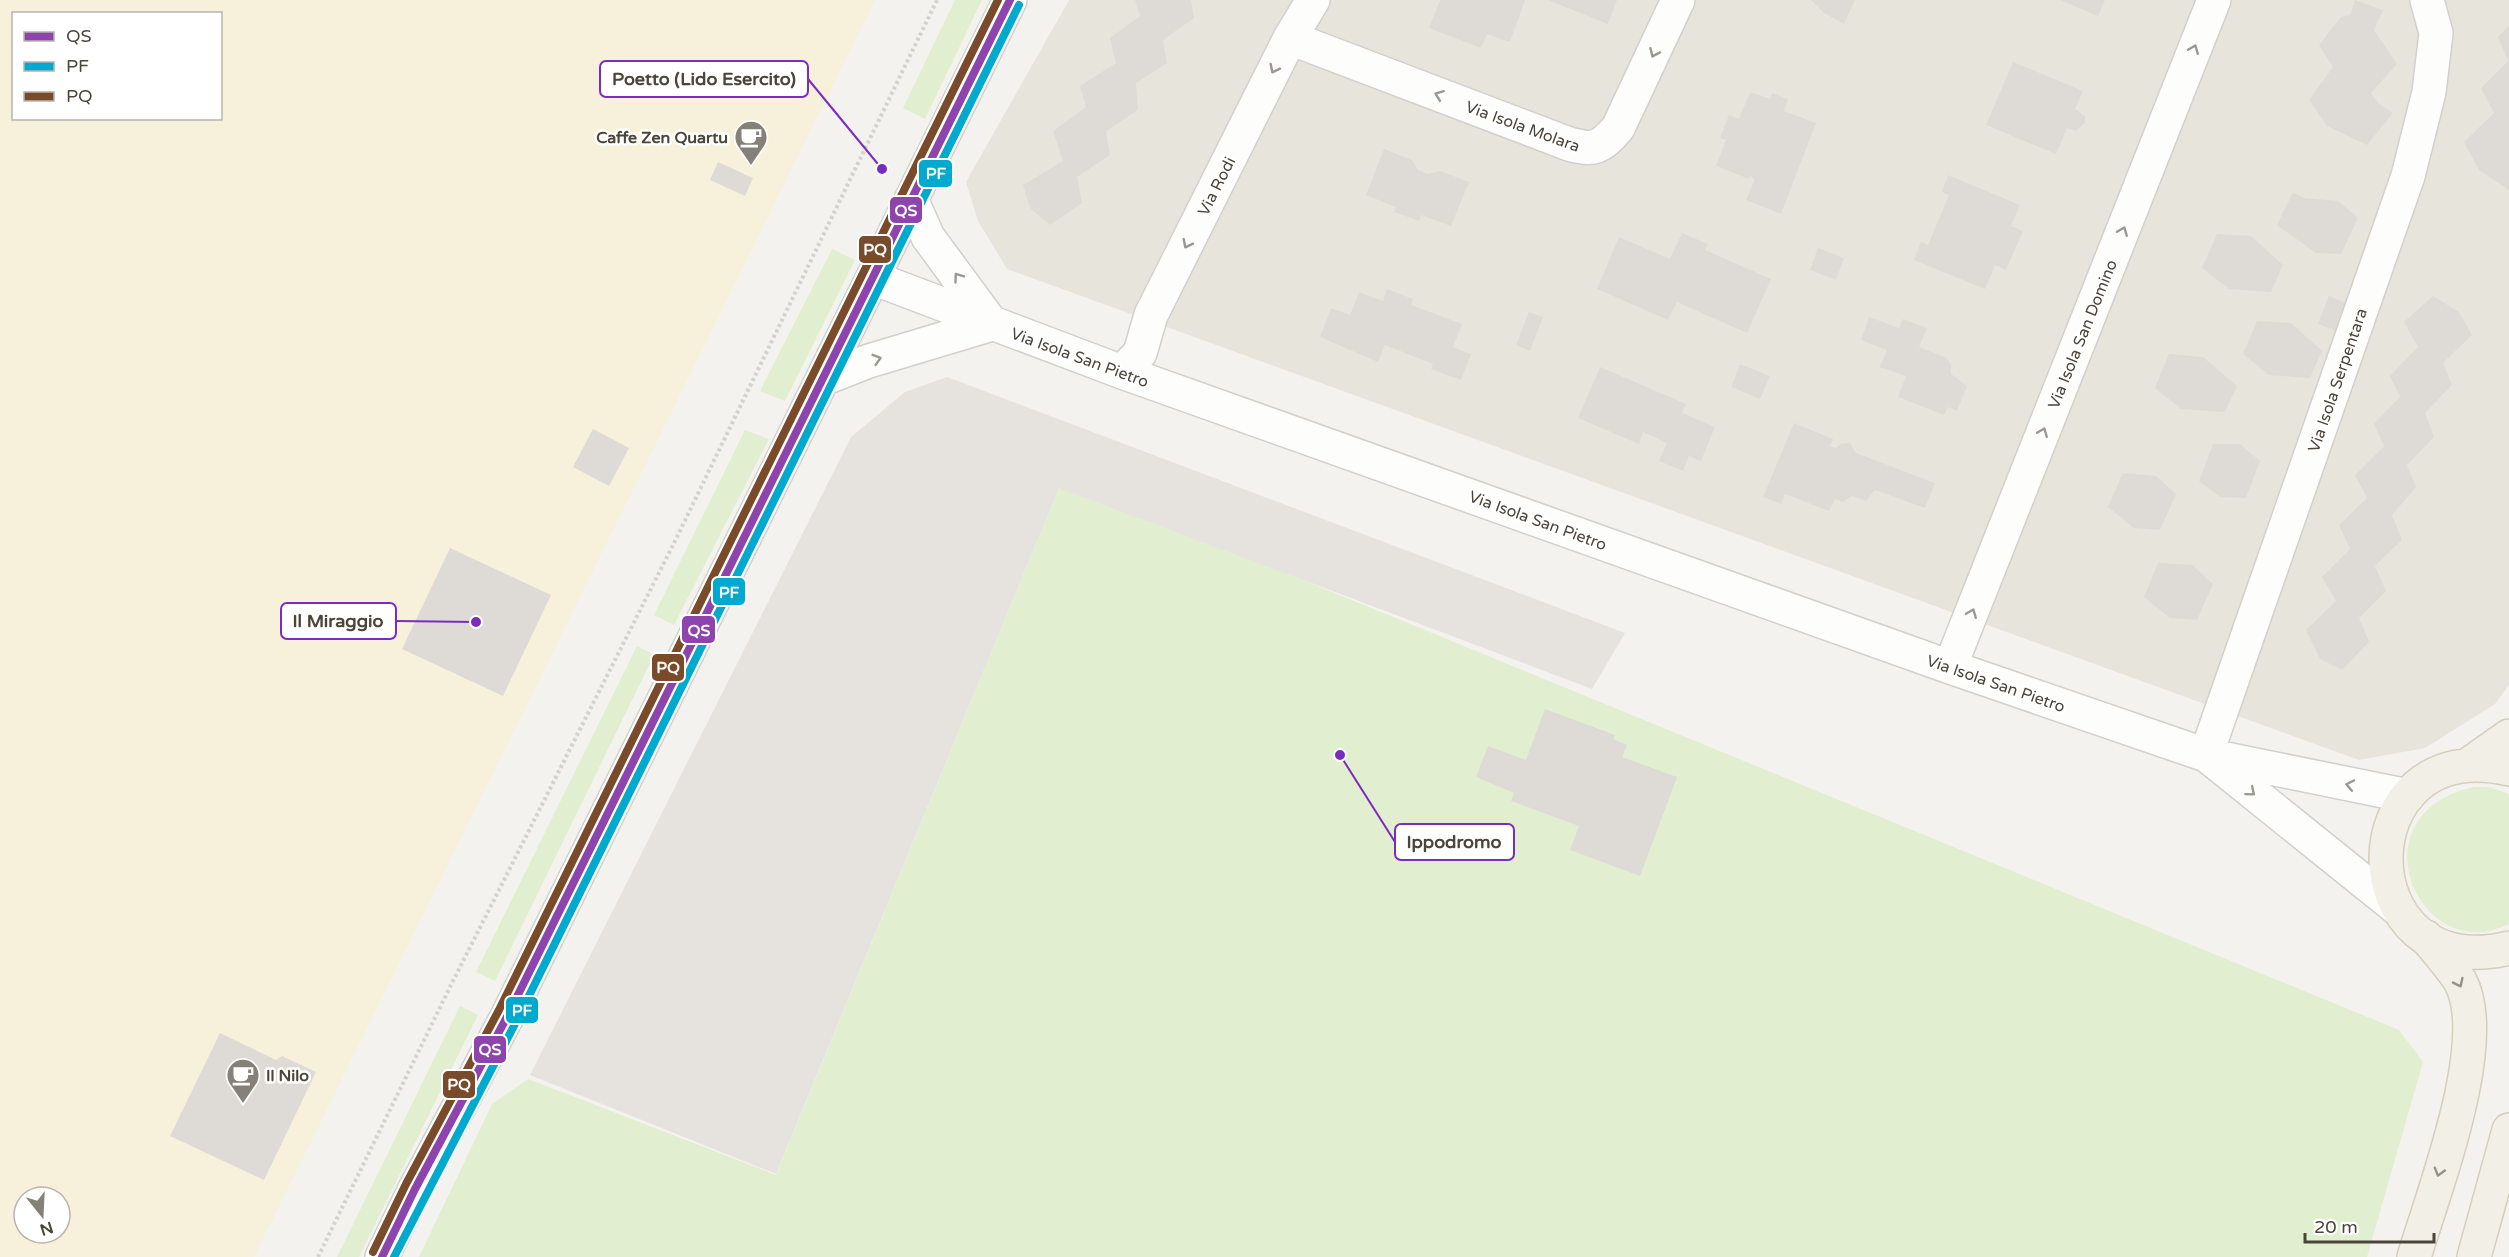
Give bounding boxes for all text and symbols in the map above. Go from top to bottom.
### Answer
legend [12,12,222,120]
text: QS [66,25,92,47]
one-way arrow [2187,45,2199,56]
one-way arrow [1649,47,1661,58]
text: PF [66,55,89,77]
callout: Poetto (Lido Esercito) [600,61,808,97]
one-way arrow [1270,63,1282,74]
text: Poetto (Lido Esercito) [612,68,796,90]
text: PQ [66,85,93,107]
one-way arrow [1435,90,1445,103]
street label: Via Isola Molara [1463,97,1582,157]
cafe icon: Caffe Zen Quartu [733,119,769,166]
place label: Caffe Zen Quartu [596,128,728,148]
street label: Via Rodi [1194,154,1240,219]
line badge: PF [918,159,953,188]
text: PF [926,164,947,184]
line badge: QS [889,196,923,224]
text: QS [895,201,918,221]
one-way arrow [2115,226,2128,237]
line badge: PQ [858,235,892,264]
one-way arrow [1182,237,1194,248]
text: PQ [863,240,887,260]
street label: Via Isola San Domino [2044,257,2122,412]
one-way arrow [955,272,966,283]
street label: Via Isola Serpentara [2304,306,2372,455]
street label: Via Isola San Pietro [1008,324,1151,392]
one-way arrow [871,354,882,366]
one-way arrow [2036,427,2049,437]
street label: Via Isola San Pietro [1466,487,1609,555]
line badge: PF [712,577,746,606]
text: PF [719,583,740,603]
callout: Il Miraggio [281,603,396,639]
one-way arrow [1965,608,1977,619]
text: Il Miraggio [293,610,384,632]
line badge: QS [681,615,716,644]
text: QS [688,621,711,641]
street label: Via Isola San Pietro [1924,651,2068,717]
line badge: PQ [651,653,685,682]
text: PQ [656,658,680,678]
one-way arrow [2346,779,2356,792]
one-way arrow [2244,785,2255,796]
callout: Ippodromo [1395,824,1514,860]
text: Ippodromo [1406,831,1502,853]
one-way arrow [2451,977,2463,988]
line badge: PF [505,996,539,1024]
text: PF [512,1001,533,1021]
line badge: QS [473,1035,507,1064]
text: QS [479,1040,502,1060]
cafe icon: Il Nilo [225,1057,261,1104]
place label: Il Nilo [266,1066,309,1086]
line badge: PQ [442,1070,476,1099]
text: PQ [447,1075,471,1095]
one-way arrow [2434,1166,2446,1177]
north arrow [12,1185,72,1245]
scale bar [2305,1206,2434,1244]
text: 20 m [2314,1216,2358,1238]
text: N [37,1217,56,1240]

